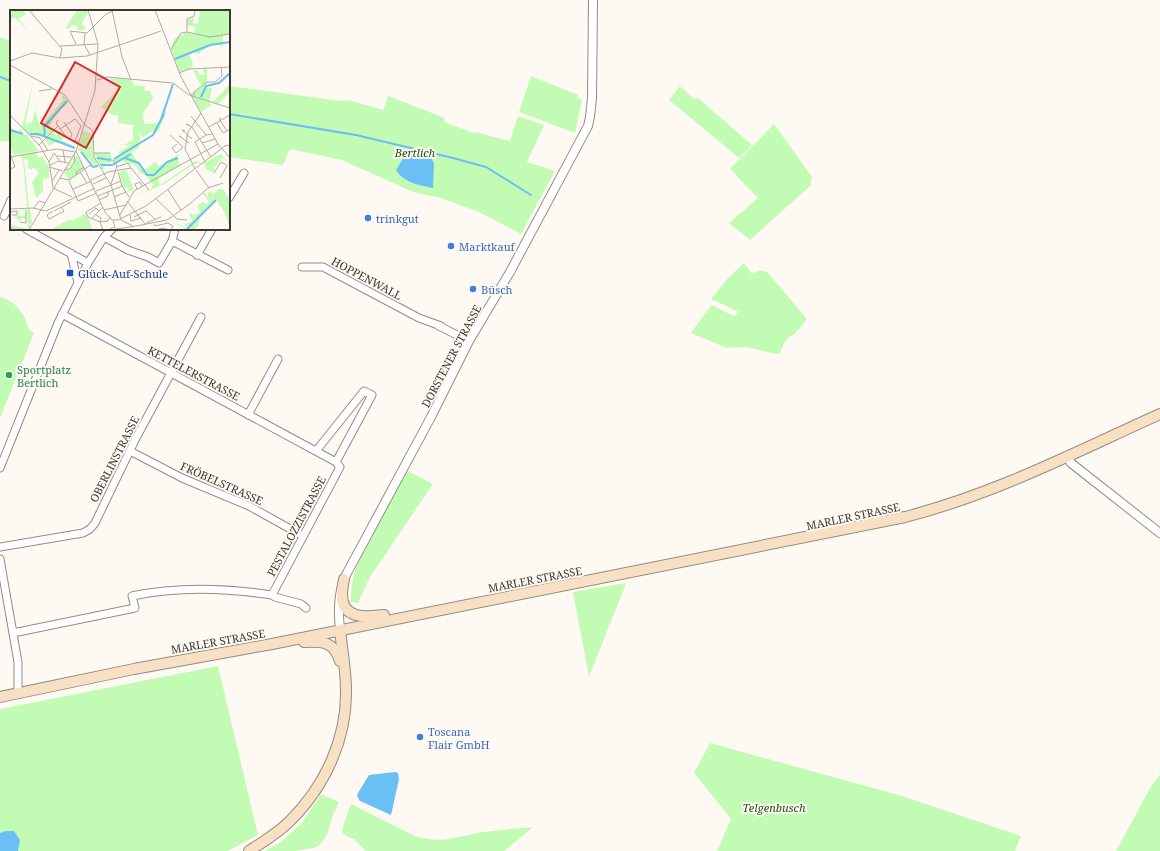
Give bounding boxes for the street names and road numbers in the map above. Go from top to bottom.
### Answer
street label: HOPPENWALL [329,253,405,303]
street label: DORSTENER STRASSE [418,302,485,410]
street label: KETTELERSTRASSE [145,342,243,404]
street label: OBERLINSTRASSE [86,413,142,505]
street label: FRÖBELSTRASSE [178,458,266,508]
street label: PESTALOZZISTRASSE [263,473,329,579]
street label: MARLER STRASSE [805,499,901,533]
street label: MARLER STRASSE [487,563,583,595]
street label: MARLER STRASSE [170,625,266,657]

